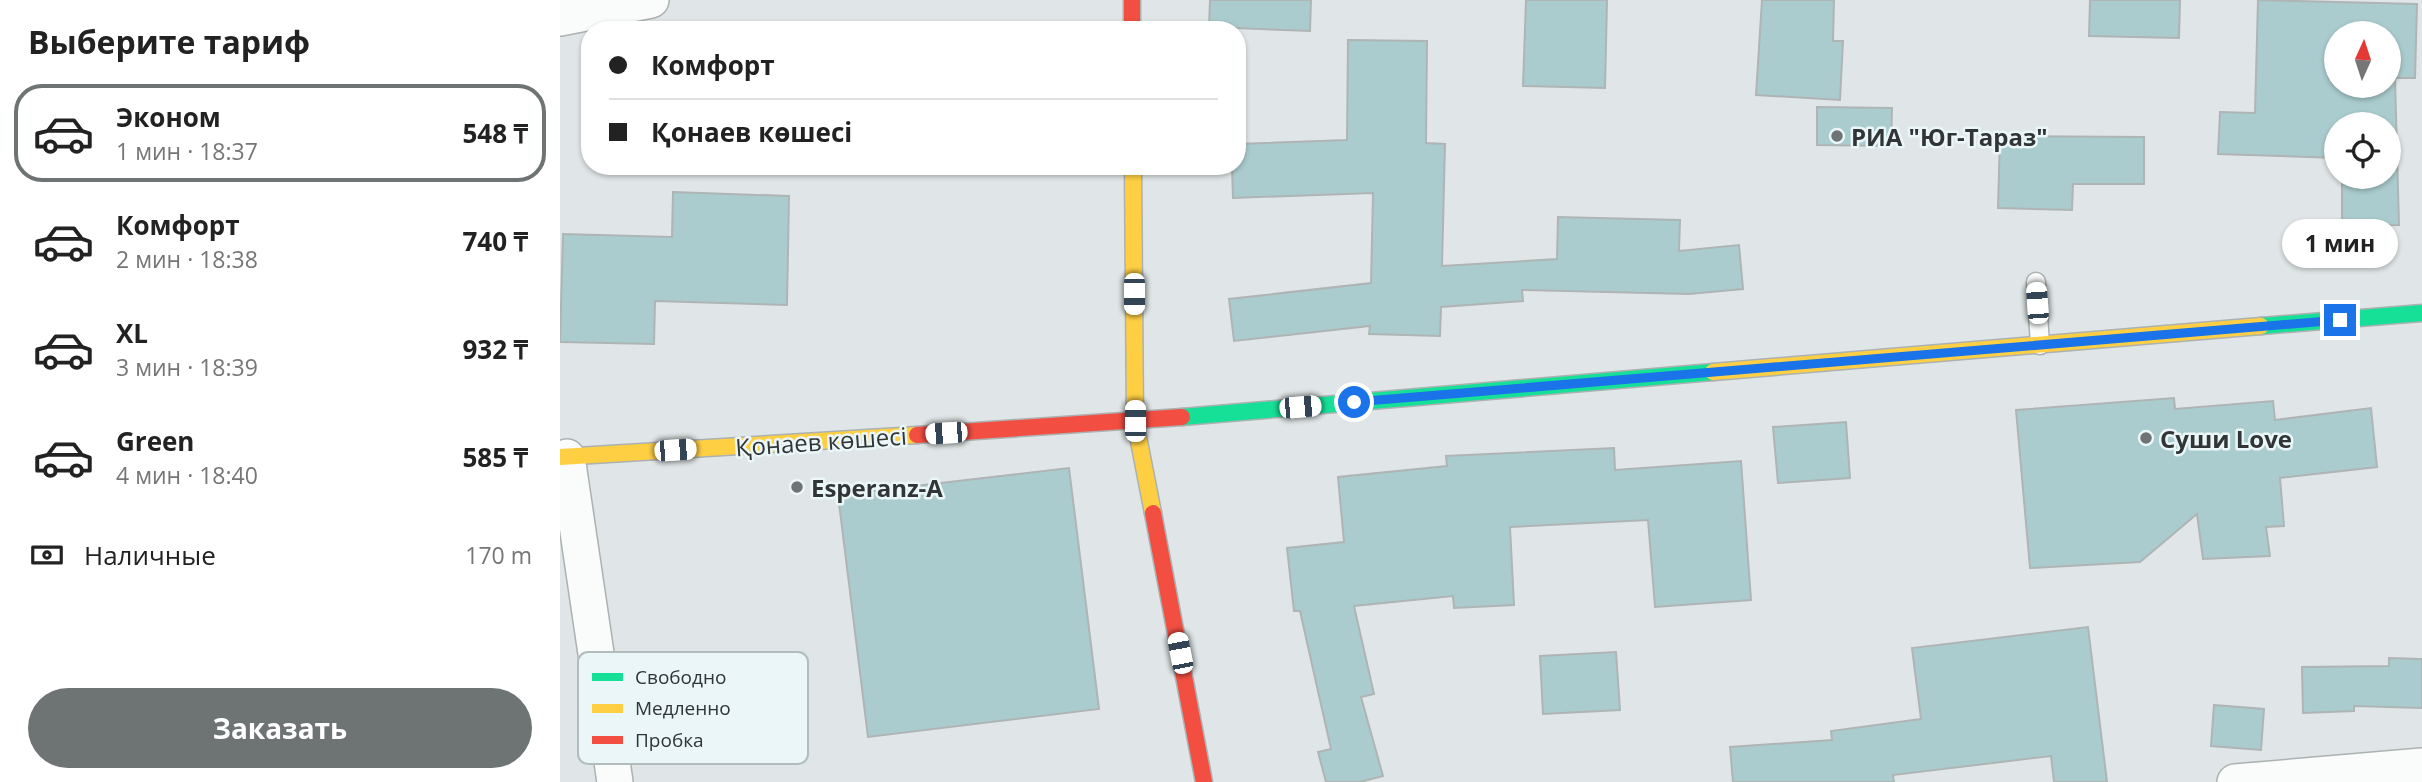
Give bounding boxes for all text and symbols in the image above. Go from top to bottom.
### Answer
text: Выберите тариф [28,20,310,63]
north arrow [2324,21,2401,98]
map controls [2324,21,2401,189]
text: Комфорт [651,47,775,83]
text: Эконом [116,99,221,135]
icon: car [32,102,95,165]
button: locate [2324,112,2401,189]
text: Қонаев көшесі [651,114,852,150]
text: 548 ₸ [462,115,528,151]
place label: РИА "Юг-Тараз" [1851,120,2048,153]
marker: РИА "Юг-Тараз" [1829,128,1845,144]
text: 1 мин · 18:37 [116,135,258,167]
text: Комфорт [116,207,240,243]
icon: car [32,210,95,273]
callout: 1 мин [2282,218,2398,268]
text: 740 ₸ [462,223,528,259]
text: 1 мин [2305,227,2375,259]
text: 2 мин · 18:38 [116,243,258,275]
car [1124,273,1145,315]
car [2026,281,2049,325]
route end [2324,304,2356,336]
text: XL [116,315,148,351]
icon: car [32,318,95,381]
text: 932 ₸ [462,331,528,367]
text: 3 мин · 18:39 [116,351,258,383]
route start [1338,386,1370,418]
car [1279,395,1322,419]
car [1125,400,1146,442]
street label: Қонаев көшесі [734,419,908,463]
car [925,421,968,445]
place label: Суши Love [2160,422,2292,455]
text: Green [116,423,194,459]
icon: car [32,426,95,489]
marker: Суши Love [2138,430,2154,446]
car [654,438,697,462]
text: 585 ₸ [462,439,528,475]
text: 4 мин · 18:40 [116,459,258,491]
place label: Esperanz-A [811,471,943,504]
marker: Esperanz-A [789,479,805,495]
icon: cash [28,536,66,574]
text: Наличные [84,537,216,573]
text: 170 m [465,539,532,571]
car [1166,630,1195,676]
legend [578,652,808,764]
text: Свободно [635,664,726,690]
button: Заказать [28,688,532,768]
text: Медленно [635,695,731,721]
text: Пробка [635,727,704,753]

